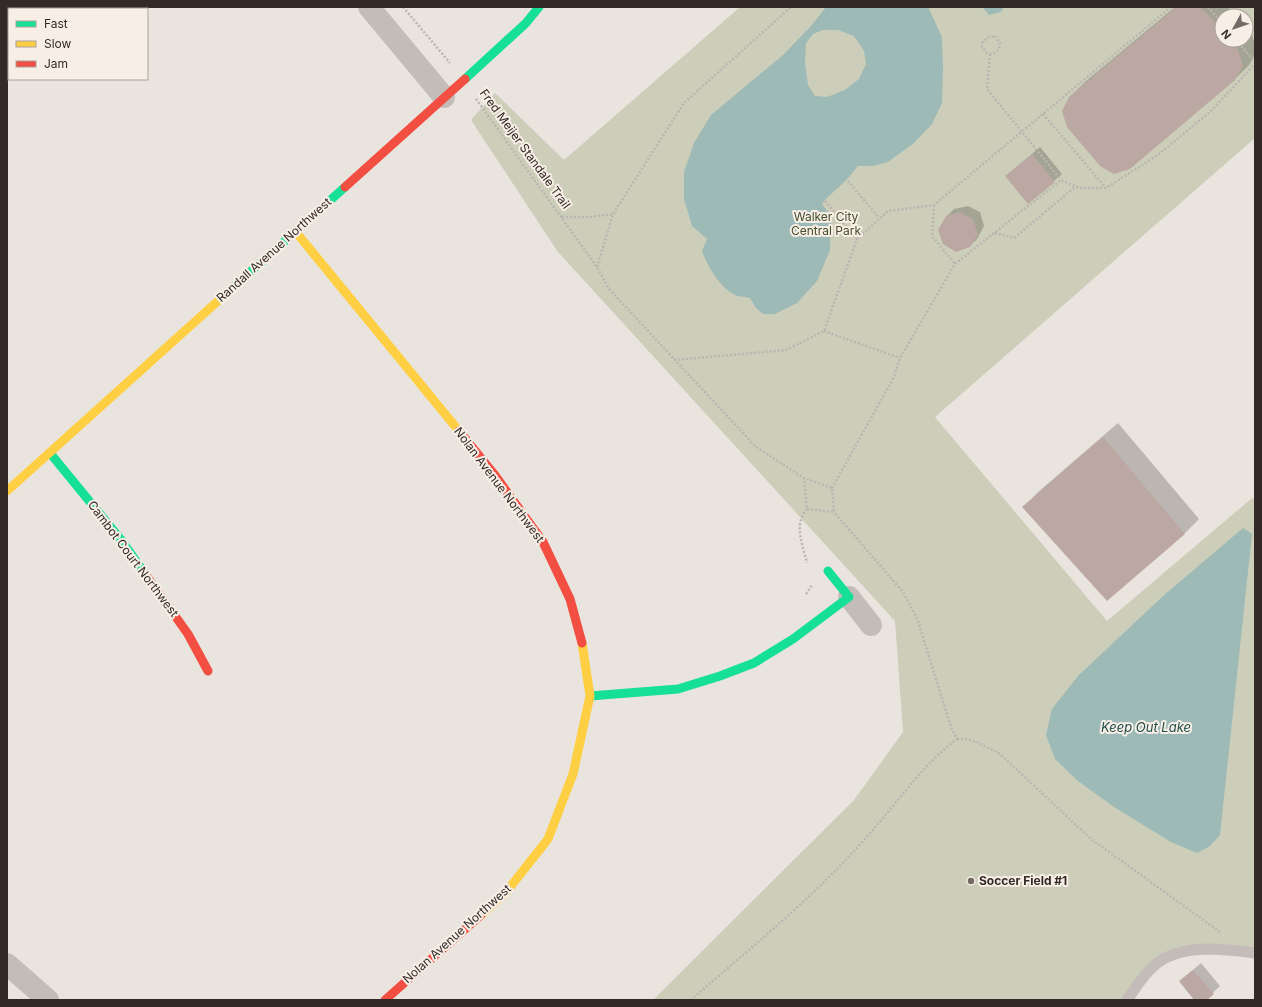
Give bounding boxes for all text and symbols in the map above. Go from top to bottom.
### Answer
legend [8,8,148,80]
north arrow [1214,8,1254,48]
text: Fast [44,16,68,31]
text: N [1218,27,1234,42]
text: Slow [44,36,72,51]
text: Jam [44,56,68,71]
street label: Fred Meijer Standale Trail [477,86,574,211]
street label: Randall Avenue Northwest [213,194,334,305]
park label: Walker City Central Park [791,209,861,238]
street label: Nolan Avenue Northwest [451,424,548,545]
street label: Cambot Court Northwest [85,498,182,620]
water label: Keep Out Lake [1101,719,1191,735]
place label: Soccer Field #1 [979,873,1067,888]
marker: Soccer Field #1 [966,876,976,886]
street label: Nolan Avenue Northwest [399,881,514,986]

